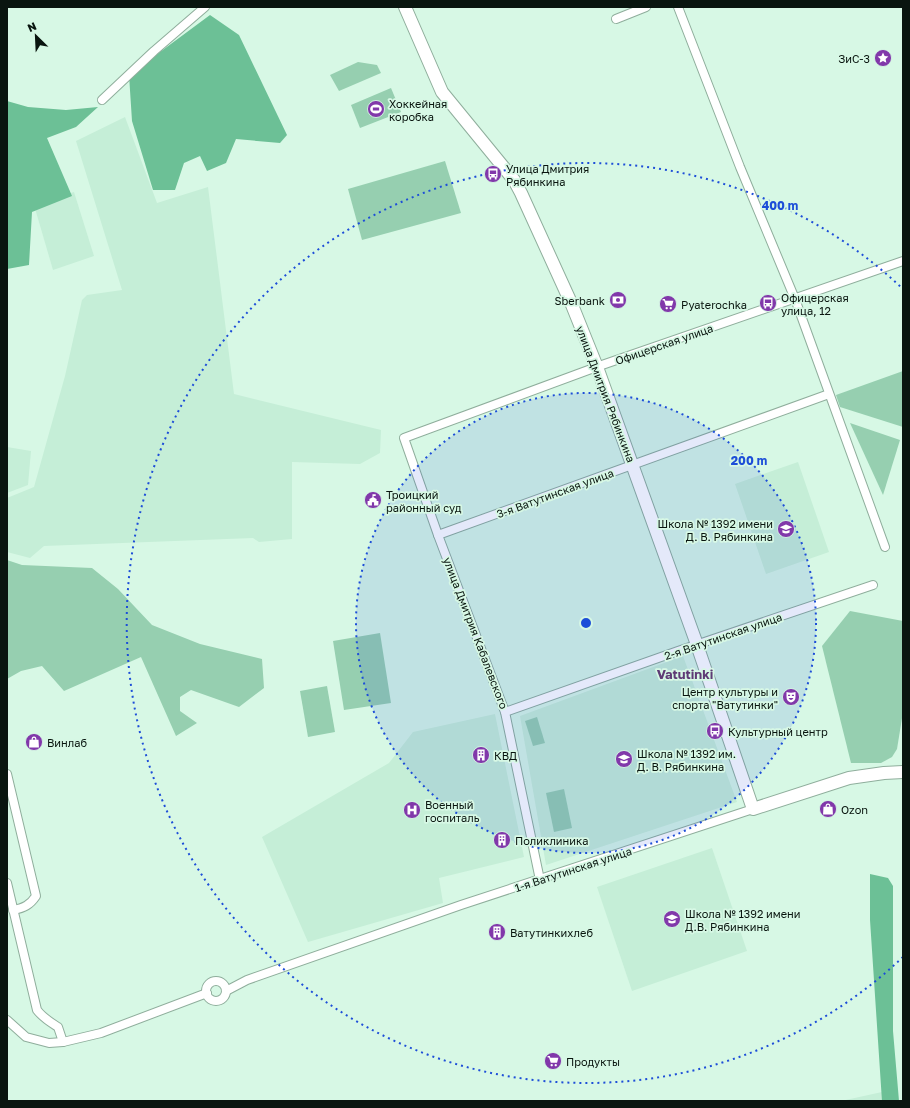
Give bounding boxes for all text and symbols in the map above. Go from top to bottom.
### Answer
north arrow [16,16,56,56]
text: N [25,19,38,34]
place icon: ЗиС-3 [873,48,893,68]
place label: ЗиС-3 [838,52,870,65]
place label: Хоккейная коробка [389,97,447,123]
sports icon: Хоккейная коробка [366,99,386,119]
place label: Улица Дмитрия Рябинкина [506,162,589,188]
bus stop icon: Улица Дмитрия Рябинкина [483,164,503,184]
text: 400 m [762,198,798,213]
bank icon: Sberbank [608,290,628,310]
place label: Офицерская улица, 12 [781,291,849,317]
bus stop icon: Офицерская улица, 12 [758,293,778,313]
place label: Sberbank [555,294,605,307]
supermarket icon: Pyaterochka [658,294,678,314]
place label: Pyaterochka [681,298,747,311]
street label: Офицерская улица [613,321,715,367]
street label: улица Дмитрия Рябинкина [574,324,638,464]
text: 200 m [731,453,767,468]
street label: 3-я Ватутинская улица [495,466,615,520]
place label: Троицкий районный суд [386,488,462,514]
public building icon: Троицкий районный суд [363,490,383,510]
place label: Школа № 1392 имени Д. В. Рябинкина [658,517,773,543]
school or university icon: Школа № 1392 имени Д. В. Рябинкина [776,519,796,539]
street label: улица Дмитрия Кабалевского [441,555,511,711]
street label: 2-я Ватутинская улица [662,610,784,662]
centre of rings [579,616,593,630]
district label: Vatutinki [657,666,713,682]
place label: Центр культуры и спорта "Ватутинки" [672,685,778,711]
theatre icon: Центр культуры и спорта "Ватутинки" [781,687,801,707]
bus stop icon: Культурный центр [705,721,725,741]
place label: Культурный центр [728,725,828,738]
shop icon: Винлаб [24,732,44,752]
place label: Винлаб [47,736,87,749]
building icon: КВД [471,745,491,765]
place label: Школа № 1392 им. Д. В. Рябинкина [637,747,736,773]
place label: КВД [494,749,517,762]
school or university icon: Школа № 1392 им. Д. В. Рябинкина [614,749,634,769]
place label: Военный госпиталь [425,798,480,824]
shop icon: Ozon [818,799,838,819]
hospital icon: Военный госпиталь [402,800,422,820]
place label: Ozon [841,803,868,816]
building icon: Поликлиника [492,830,512,850]
place label: Поликлиника [515,834,588,847]
street label: 1-я Ватутинская улица [513,844,633,894]
place label: Школа № 1392 имени Д.В. Рябинкина [685,907,800,933]
school or university icon: Школа № 1392 имени Д.В. Рябинкина [662,909,682,929]
building icon: Ватутинкихлеб [487,922,507,942]
place label: Ватутинкихлеб [510,926,593,939]
supermarket icon: Продукты [543,1051,563,1071]
place label: Продукты [566,1055,620,1068]

